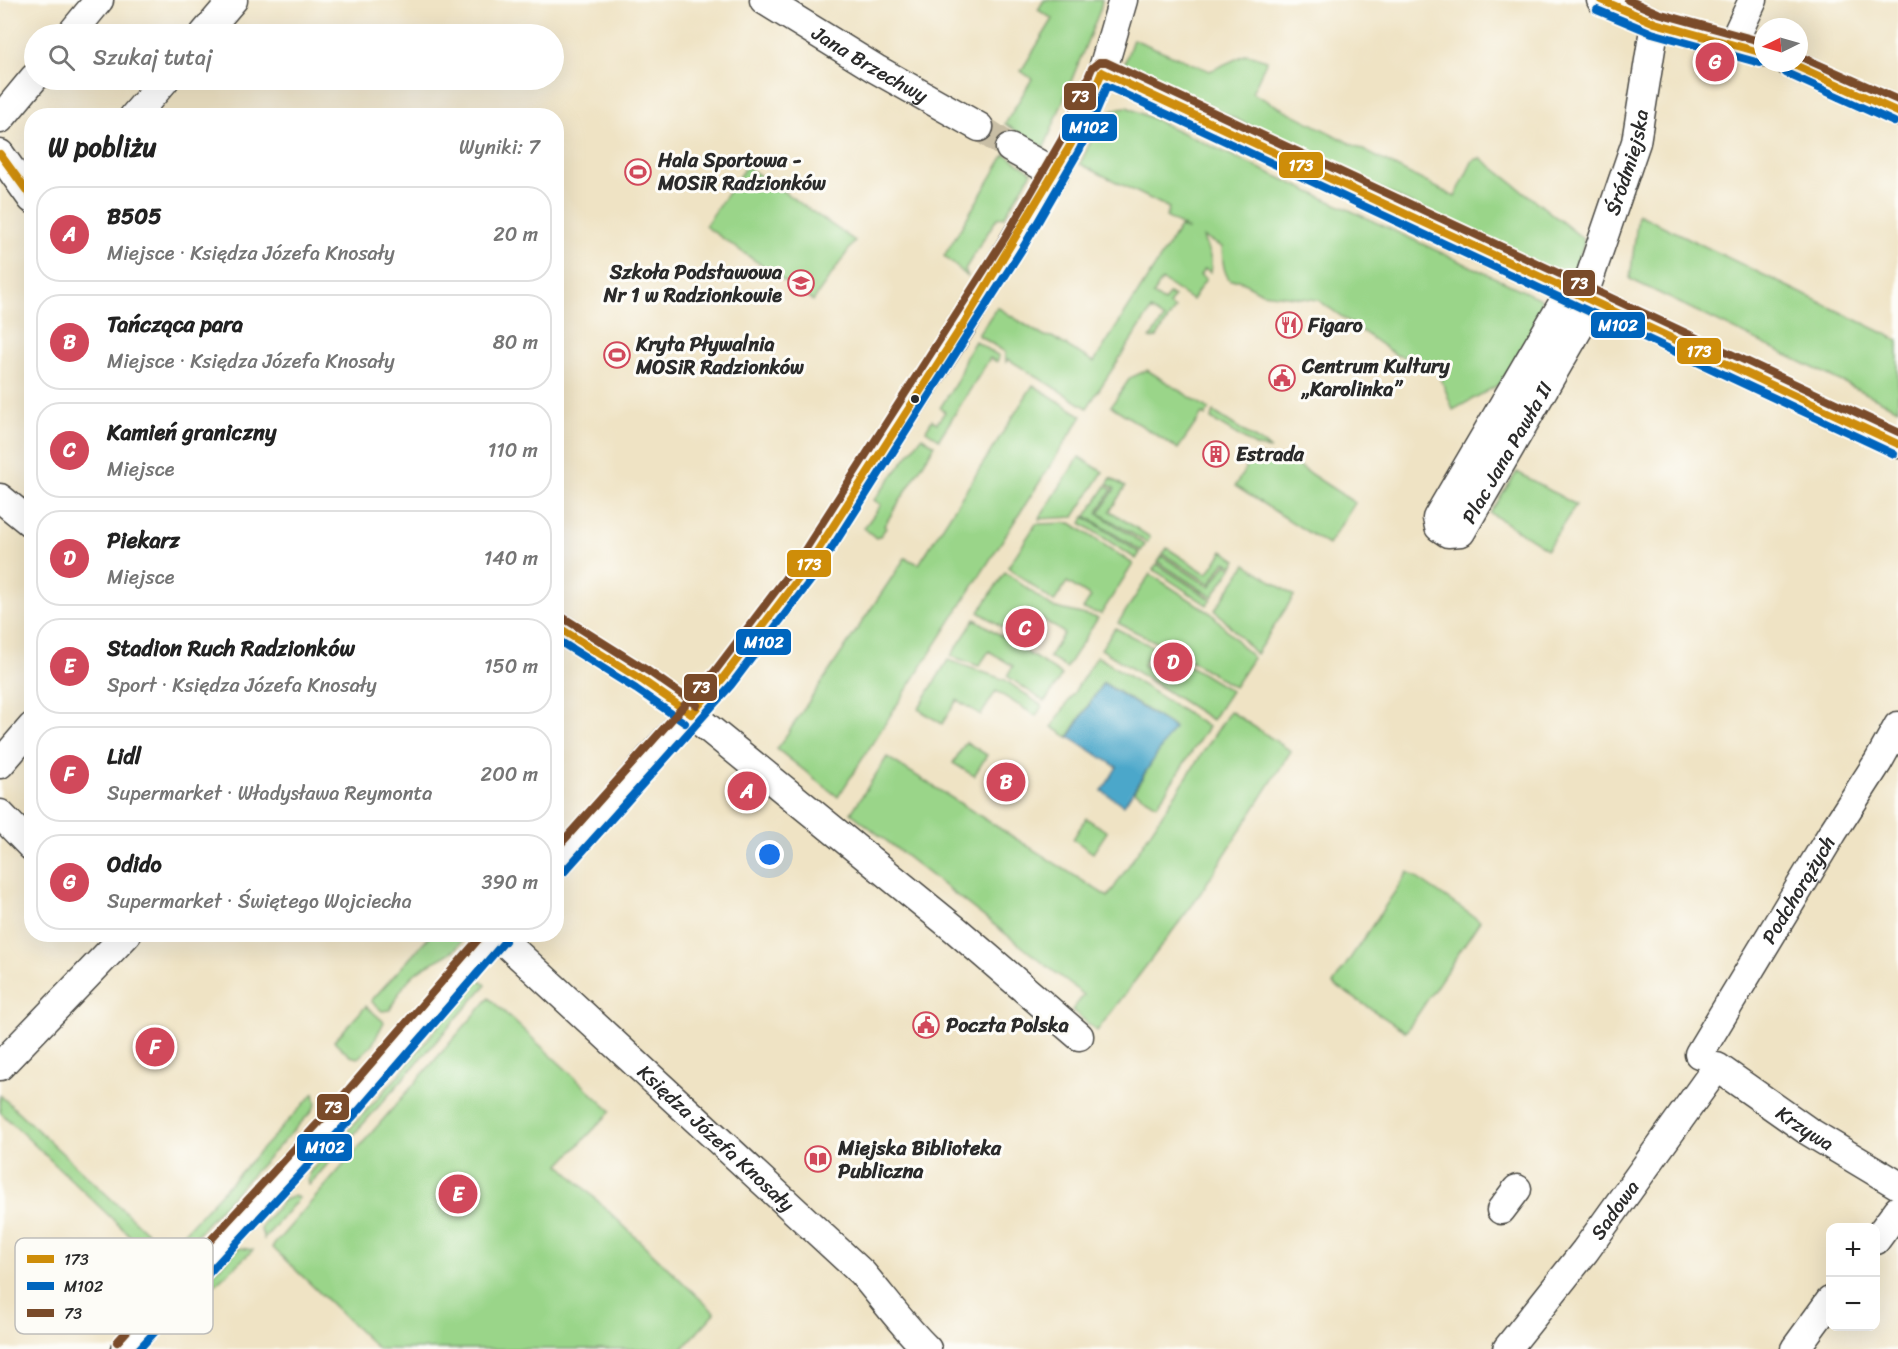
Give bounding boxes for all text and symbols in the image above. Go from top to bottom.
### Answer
street label: Jana Brzechwy [804,15,935,113]
north arrow [1754,18,1808,72]
search box [24,24,564,90]
text: Szukaj tutaj [93,38,212,77]
pin: G [1696,40,1734,84]
icon: search [45,41,78,74]
line badge: 73 [1063,82,1097,111]
text: 73 [1071,82,1089,111]
street label: Śródmiejska [1595,107,1658,220]
line badge: M102 [1061,113,1118,142]
text: M102 [1068,113,1109,142]
text: W pobliżu [48,124,157,170]
text: Wyniki: 7 [459,130,540,165]
place label: Hala Sportowa - MOSiR Radzionków [657,143,826,201]
line badge: 173 [1278,151,1324,179]
text: 173 [1289,151,1314,180]
sports icon: Hala Sportowa - MOSiR Radzionków [623,157,653,187]
text: B505 [107,197,162,236]
text: A [63,217,76,252]
text: 20 m [493,217,538,252]
text: Miejsce · Księdza Józefa Knosały [107,236,395,271]
place label: Szkoła Podstawowa Nr 1 w Radzionkowie [603,255,783,313]
school or university icon: Szkoła Podstawowa Nr 1 w Radzionkowie [786,268,816,298]
line badge: 73 [1562,269,1596,297]
text: 73 [1570,269,1588,298]
text: Tańcząca para [107,305,243,344]
place label: Figaro [1307,308,1363,343]
restaurant icon: Figaro [1274,310,1304,340]
line badge: M102 [1590,311,1646,339]
text: M102 [1597,311,1638,340]
text: B [63,325,76,360]
text: 80 m [493,325,538,360]
place label: Kryta Pływalnia MOSiR Radzionków [635,327,804,385]
line badge: 173 [1676,337,1722,365]
text: 173 [1687,337,1712,366]
sports icon: Kryta Pływalnia MOSiR Radzionków [602,340,632,370]
text: Miejsce · Księdza Józefa Knosały [107,344,395,379]
place label: Centrum Kultury „Karolinka” [1300,349,1450,407]
public building icon: Centrum Kultury „Karolinka” [1267,363,1297,393]
street label: Plac Jana Pawła II [1452,375,1562,530]
unlabelled marker [909,393,921,405]
text: Kamień graniczny [107,413,276,452]
text: C [63,433,76,468]
text: 110 m [488,433,538,468]
place label: Estrada [1236,437,1305,472]
building icon: Estrada [1201,439,1231,469]
text: Miejsce [107,452,174,487]
text: Piekarz [107,521,180,560]
text: D [64,541,75,576]
text: 140 m [484,541,538,576]
line badge: 173 [786,549,832,578]
text: 173 [797,550,822,579]
text: Miejsce [107,560,174,595]
pin: C [1006,606,1044,650]
line badge: M102 [735,628,792,656]
text: M102 [743,628,784,657]
text: Stadion Ruch Radzionków [107,629,355,668]
pin: D [1154,640,1192,684]
text: E [64,649,75,684]
text: 150 m [484,649,538,684]
text: Sport · Księdza Józefa Knosały [107,668,377,703]
line badge: 73 [683,673,718,702]
text: 73 [692,673,710,702]
text: Lidl [107,737,141,776]
text: F [64,757,75,792]
text: 200 m [481,757,538,792]
pin: B [986,760,1026,804]
pin: A [728,768,766,814]
text: Supermarket · Władysława Reymonta [107,776,432,811]
street label: Podchorążych [1752,828,1845,951]
your location [755,840,784,869]
text: Odido [107,845,162,884]
text: G [63,865,76,900]
text: 390 m [482,865,538,900]
text: Supermarket · Świętego Wojciecha [107,884,412,919]
place label: Poczta Polska [946,1008,1069,1043]
public building icon: Poczta Polska [911,1010,941,1040]
pin: F [136,1024,174,1070]
street label: Księdza Józefa Knosały [629,1056,803,1221]
line badge: 73 [316,1093,350,1121]
text: 73 [324,1093,342,1122]
street label: Krzywa [1769,1096,1841,1160]
place label: Miejska Biblioteka Publiczna [837,1131,1002,1189]
line badge: M102 [296,1133,353,1162]
text: M102 [304,1133,345,1162]
library icon: Miejska Biblioteka Publiczna [803,1144,833,1174]
pin: E [438,1172,478,1216]
street label: Sadowa [1581,1172,1648,1247]
map controls [1826,1223,1880,1331]
button: + [1826,1223,1880,1277]
legend [15,1238,213,1334]
text: 173 [64,1245,89,1274]
text: M102 [64,1272,103,1301]
button: − [1826,1277,1880,1331]
text: 73 [64,1299,82,1328]

